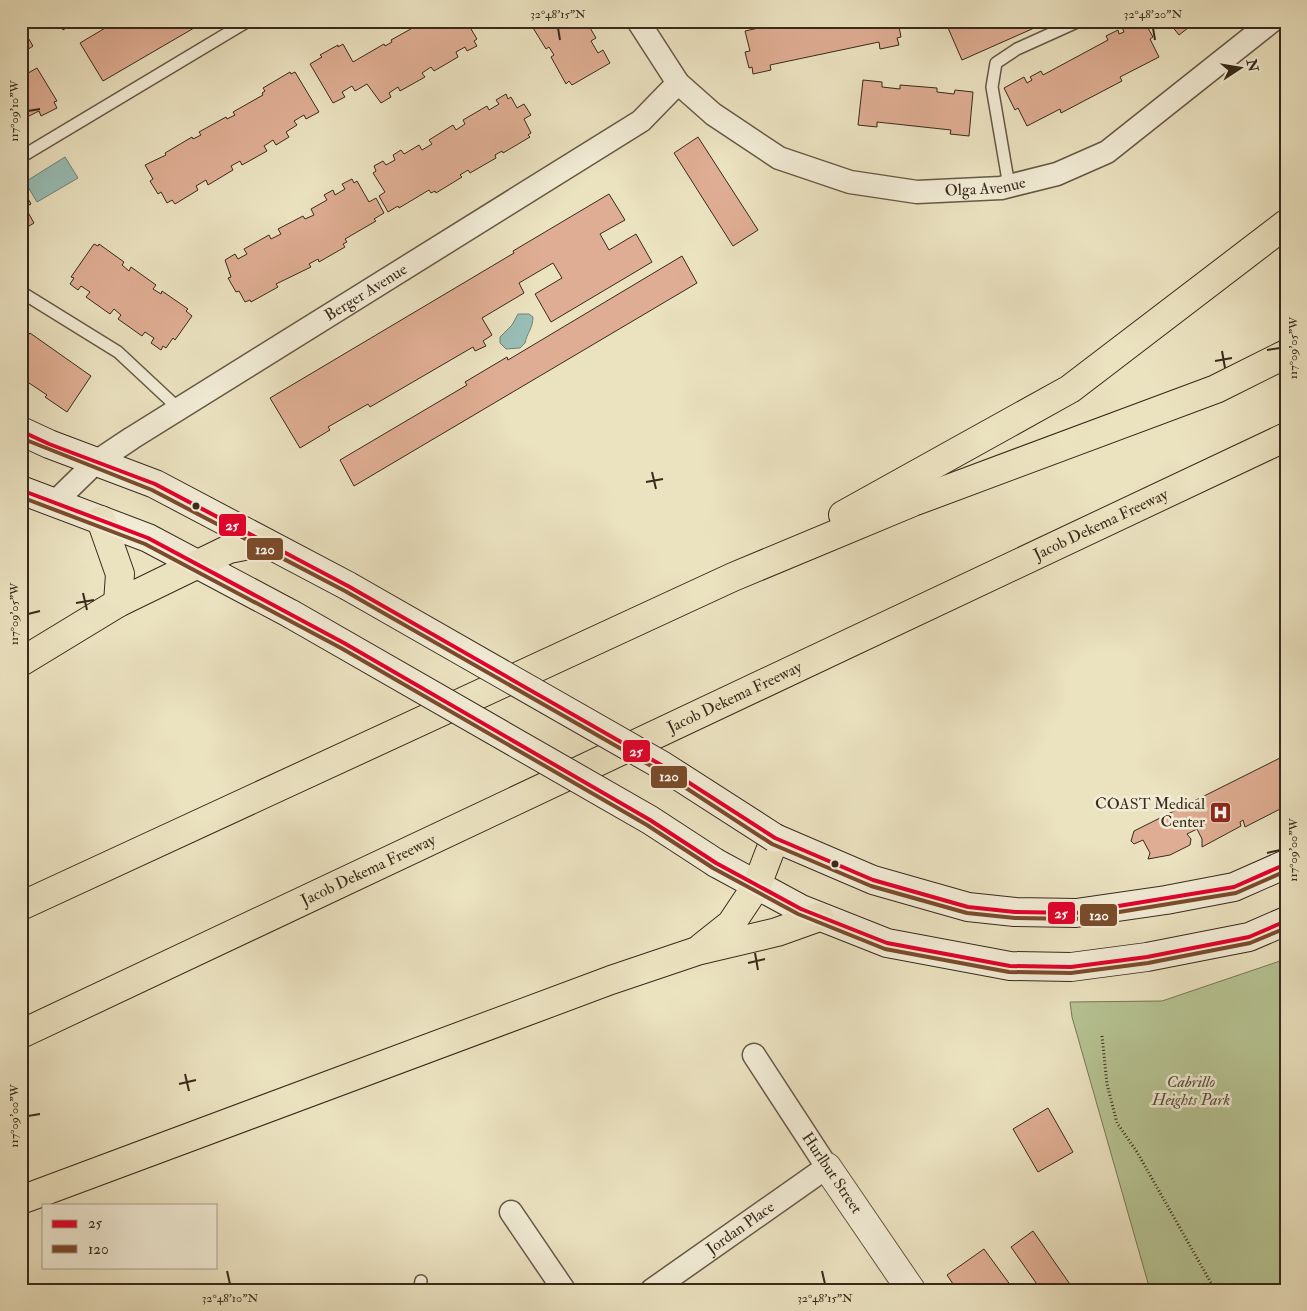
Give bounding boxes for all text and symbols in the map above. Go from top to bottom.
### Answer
text: 32°48'15"N [530,7,586,22]
text: 32°48'20"N [1124,7,1182,22]
north arrow [1214,42,1264,92]
text: N [1242,57,1262,74]
text: 117°09'10"W [7,79,22,142]
street label: Olga Avenue [944,172,1028,201]
street label: Berger Avenue [321,259,411,326]
text: 117°09'05"W [1286,316,1301,379]
street label: Jacob Dekema Freeway [1029,484,1172,566]
unlabelled marker [191,501,201,511]
line badge: 25 [218,513,247,537]
text: 25 [225,517,239,534]
line badge: 120 [246,537,284,561]
text: 120 [255,541,275,558]
text: 117°09'05"W [7,582,22,645]
street label: Jacob Dekema Freeway [663,657,806,739]
line badge: 25 [622,739,651,763]
text: 25 [629,743,643,760]
line badge: 120 [650,765,688,789]
text: 120 [659,768,679,785]
place label: COAST Medical Center [1095,794,1205,832]
hospital icon: COAST Medical Center [1209,801,1233,825]
text: 117°09'00"W [1286,817,1301,882]
street label: Jacob Dekema Freeway [297,829,440,912]
unlabelled marker [830,859,840,869]
line badge: 25 [1047,901,1076,925]
line badge: 120 [1079,903,1118,927]
text: 25 [1054,905,1068,922]
text: 120 [1089,907,1109,924]
park label: Cabrillo Heights Park [1151,1072,1230,1110]
text: 117°09'00"W [7,1083,22,1148]
street label: Hurlbut Street [797,1128,867,1218]
street label: Jordan Place [701,1197,779,1260]
legend [42,1204,218,1268]
text: 25 [88,1214,103,1233]
text: 120 [88,1240,109,1259]
text: 32°48'10"N [202,1291,258,1306]
text: 32°48'15"N [797,1291,853,1306]

